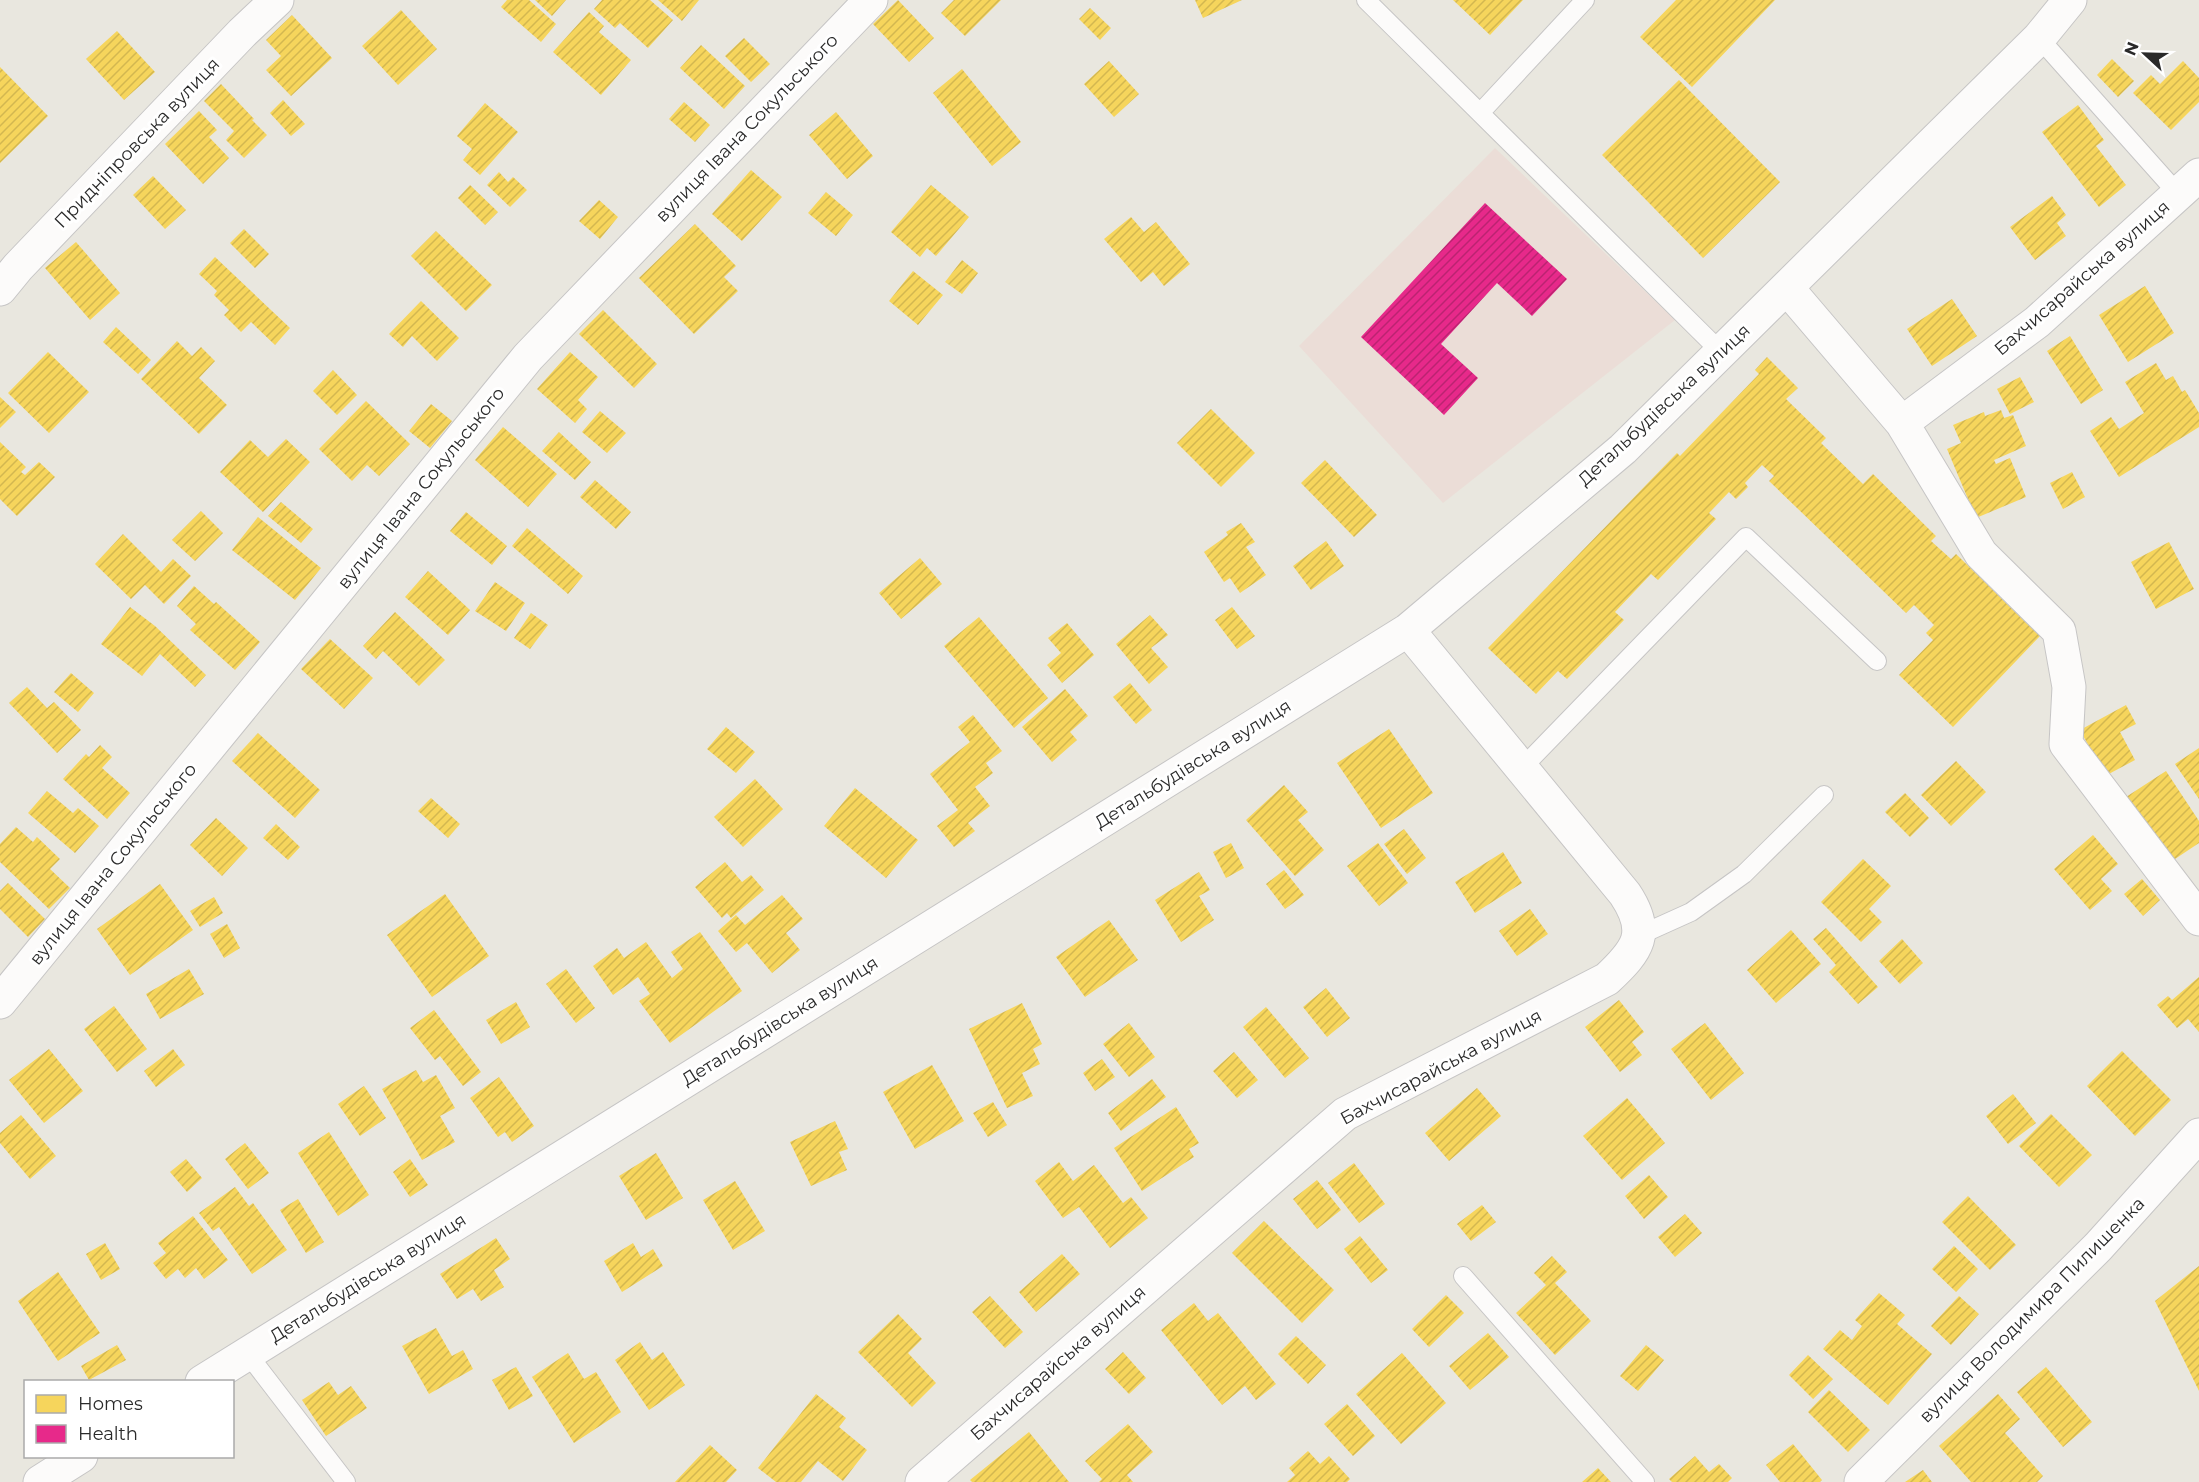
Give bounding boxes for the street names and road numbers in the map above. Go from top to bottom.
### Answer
street label: вулиця Івана Сокульського [651,29,843,227]
street label: Придніпровська вулиця [50,53,224,233]
street label: Бахчисарайська вулиця [1990,196,2174,360]
street label: Детальбудівська вулиця [1573,319,1755,491]
street label: вулиця Івана Сокульського [333,383,509,593]
street label: Детальбудівська вулиця [1091,694,1295,834]
street label: вулиця Івана Сокульського [25,759,201,969]
street label: Детальбудівська вулиця [678,951,882,1091]
street label: Бахчисарайська вулиця [1336,1004,1546,1130]
street label: вулиця Володимира Пилишенка [1915,1193,2149,1427]
street label: Детальбудівська вулиця [266,1208,470,1348]
street label: Бахчисарайська вулиця [966,1281,1150,1445]

